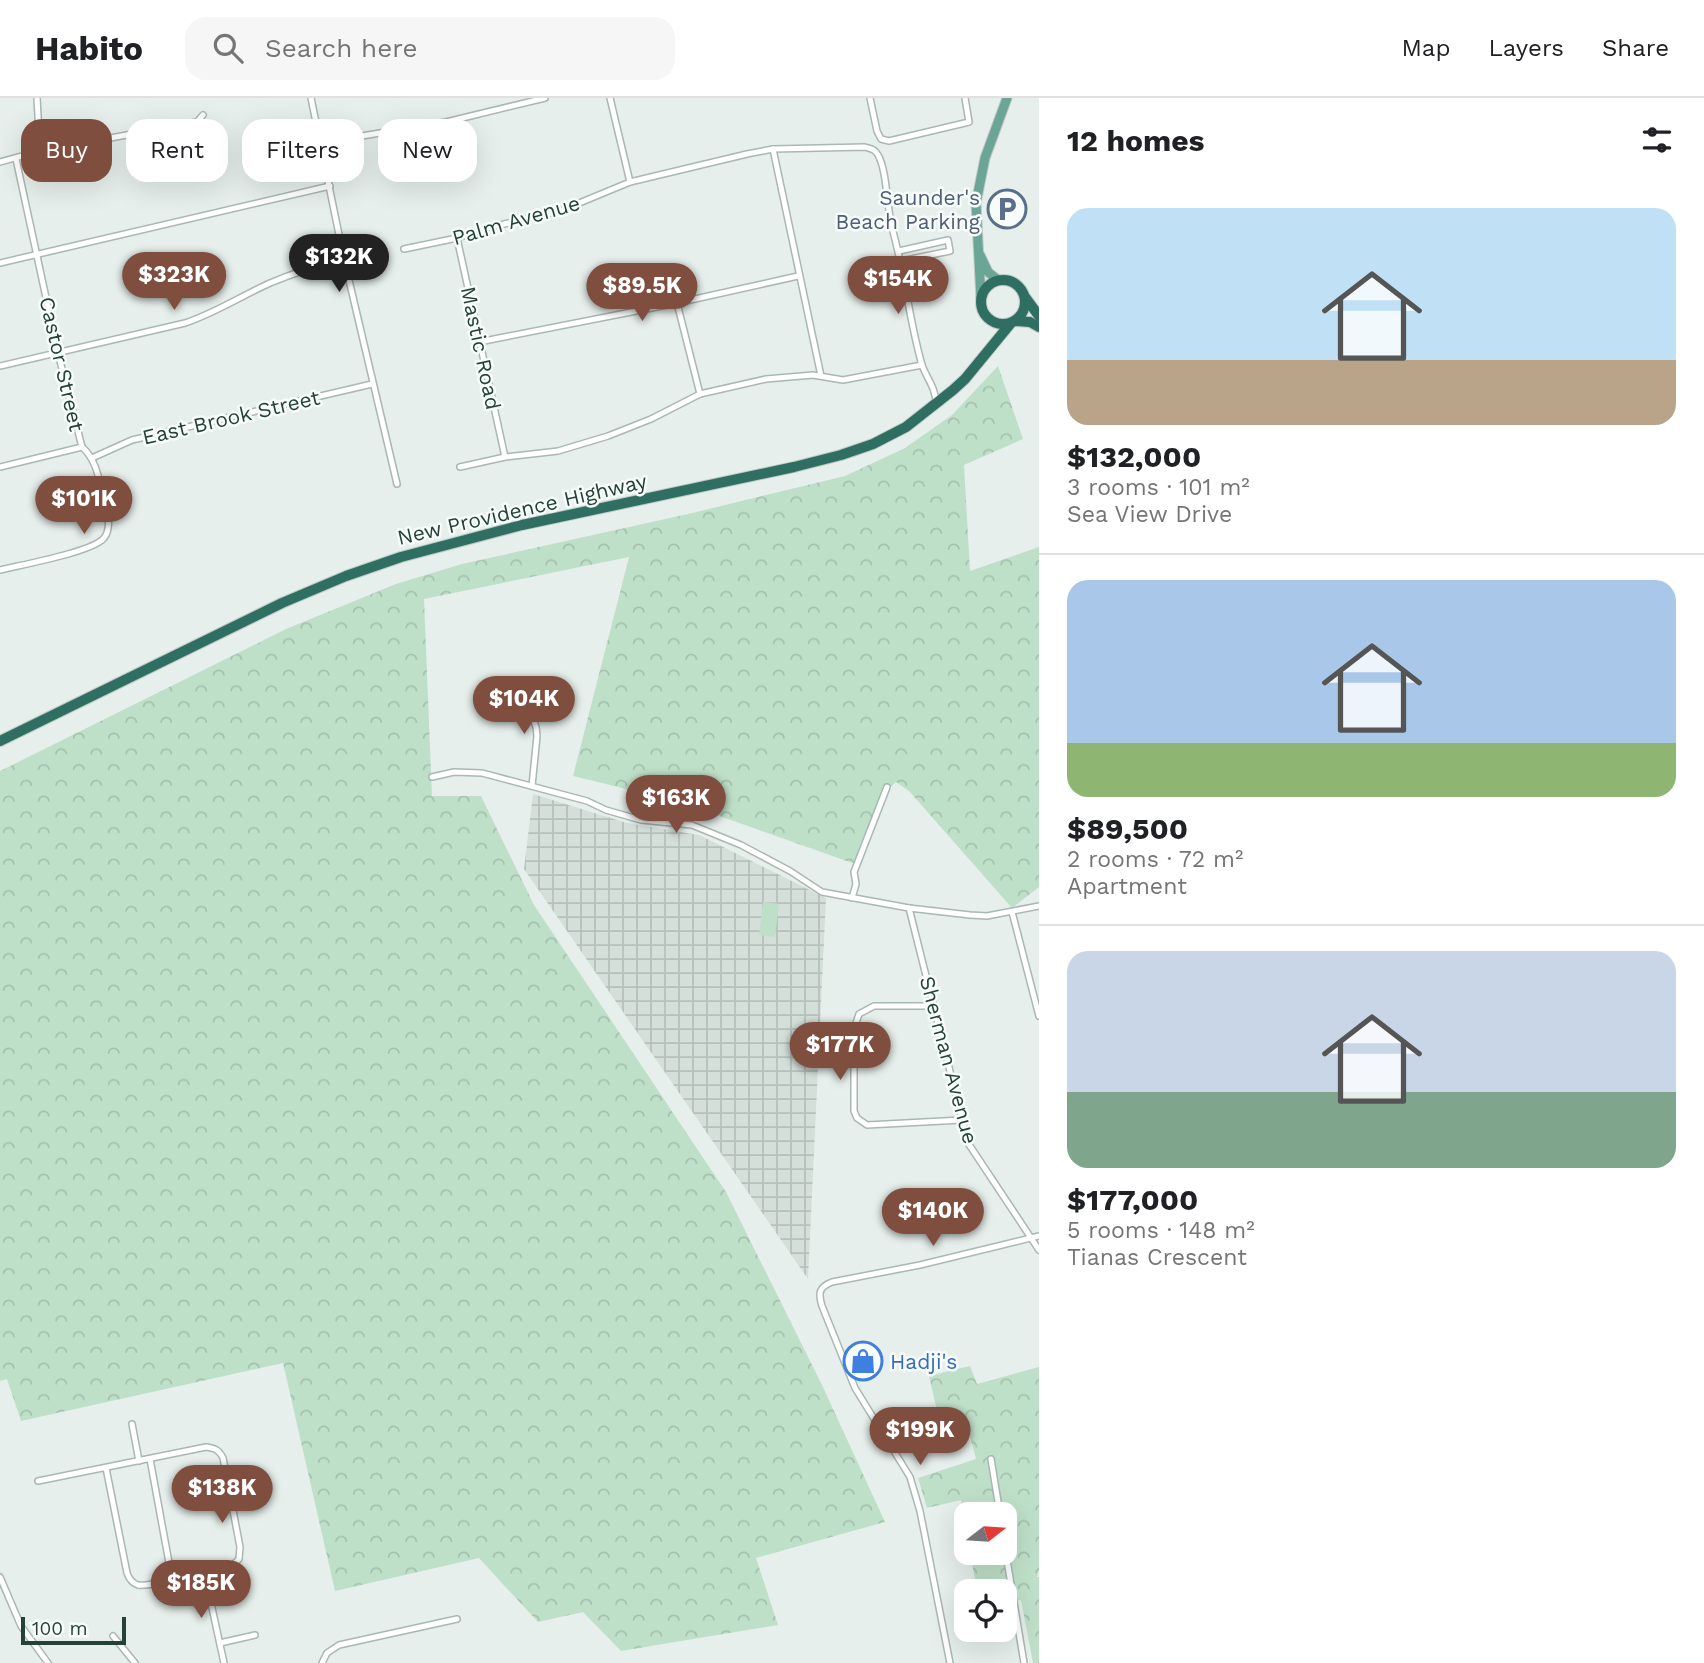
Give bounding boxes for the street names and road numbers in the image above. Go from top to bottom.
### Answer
street label: Palm Avenue [449,190,583,250]
street label: Mastic Road [456,284,506,412]
street label: Castor Street [34,294,90,434]
street label: East Brook Street [140,384,322,450]
street label: New Providence Highway [395,468,649,550]
street label: Sherman Avenue [915,973,983,1147]

